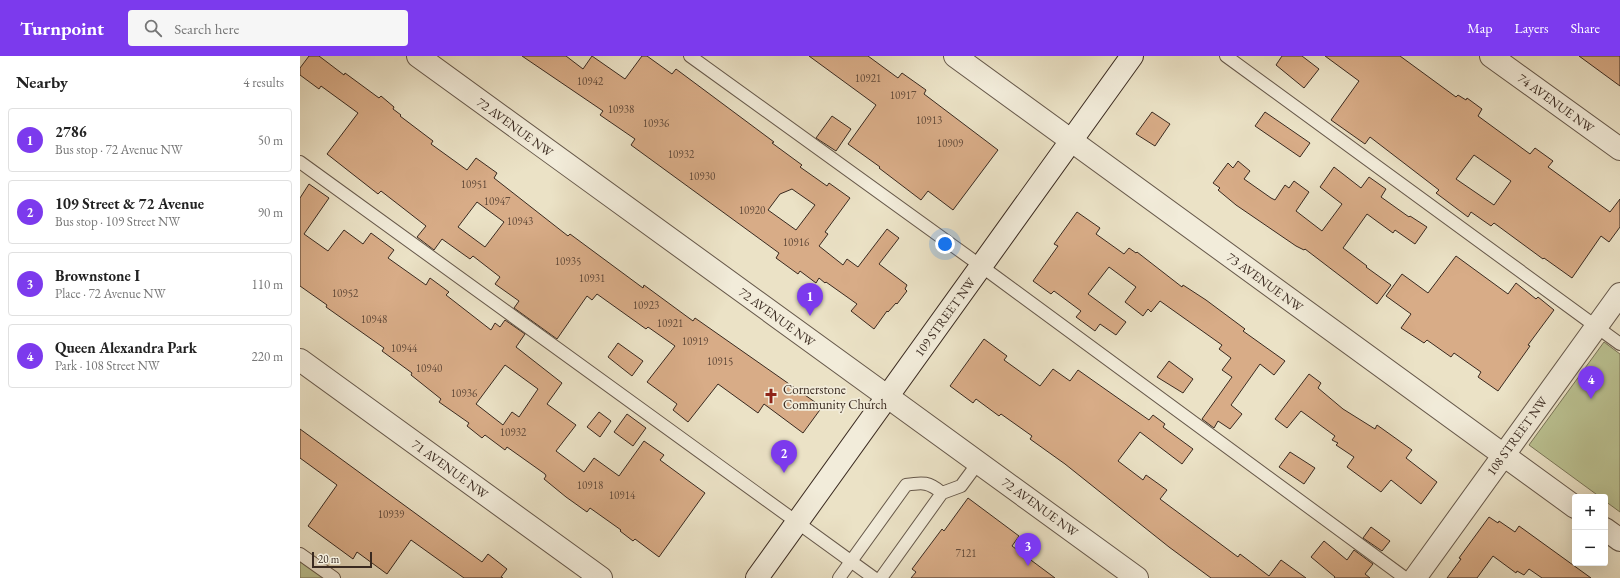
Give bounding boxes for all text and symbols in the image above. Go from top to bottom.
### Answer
search box [128,10,408,46]
text: Turnpoint [20,16,104,41]
icon: search [142,17,164,39]
text: Search here [174,19,239,38]
text: Map [1467,19,1492,37]
text: Layers [1514,19,1549,37]
text: Share [1571,19,1600,37]
street label: 74 AVENUE NW [1514,70,1598,137]
text: Nearby [16,71,68,93]
house number: 10921 [855,71,881,85]
text: 4 results [243,74,284,91]
house number: 10942 [577,74,604,88]
house number: 10917 [890,88,917,102]
street label: 72 AVENUE NW [473,94,557,161]
house number: 10938 [608,102,634,116]
house number: 10913 [916,113,942,127]
house number: 10936 [643,116,670,130]
text: 2786 [55,122,87,141]
text: 1 [27,132,33,149]
text: 50 m [258,132,283,149]
house number: 10909 [937,136,964,150]
text: Bus stop · 72 Avenue NW [55,141,183,158]
house number: 10932 [668,147,695,161]
house number: 10930 [689,169,715,183]
house number: 10951 [461,177,487,191]
text: 109 Street & 72 Avenue [55,194,204,213]
house number: 10947 [484,194,511,208]
house number: 10920 [739,203,765,217]
text: 2 [27,204,33,221]
text: 90 m [258,204,283,221]
text: Bus stop · 109 Street NW [55,213,180,230]
house number: 10943 [507,214,533,228]
your location [935,234,955,254]
house number: 10916 [783,235,810,249]
street label: 73 AVENUE NW [1223,249,1307,316]
house number: 10935 [555,254,581,268]
text: Brownstone I [55,266,140,285]
house number: 10931 [579,271,605,285]
street label: 109 STREET NW [911,273,980,360]
text: 3 [27,276,33,293]
text: 110 m [252,276,283,293]
pin: 1 [797,283,823,316]
street label: 72 AVENUE NW [735,284,819,351]
text: Place · 72 Avenue NW [55,285,166,302]
house number: 10952 [332,286,359,300]
house number: 10923 [633,298,659,312]
house number: 10948 [361,312,387,326]
house number: 10921 [657,316,683,330]
house number: 10919 [682,334,709,348]
text: Queen Alexandra Park [55,338,197,357]
house number: 10944 [391,341,418,355]
text: 4 [27,348,33,365]
text: 220 m [252,348,283,365]
house number: 10915 [707,354,733,368]
text: Park · 108 Street NW [55,357,160,374]
house number: 10940 [416,361,442,375]
pin: 4 [1578,366,1604,399]
place label: Cornerstone Community Church [783,381,888,413]
house number: 10936 [451,386,478,400]
church icon: Cornerstone Community Church [762,387,780,405]
street label: 108 STREET NW [1483,392,1552,479]
house number: 10932 [500,425,527,439]
street label: 71 AVENUE NW [408,436,492,503]
pin: 2 [771,440,797,473]
street label: 72 AVENUE NW [998,474,1082,541]
house number: 10918 [577,478,603,492]
house number: 10914 [609,488,636,502]
map controls [1572,494,1608,566]
button: + [1572,494,1608,530]
house number: 10939 [378,507,405,521]
button: − [1572,530,1608,566]
pin: 3 [1015,533,1041,566]
house number: 7121 [955,546,977,560]
scale bar [312,550,372,569]
text: 20 m [318,552,339,566]

